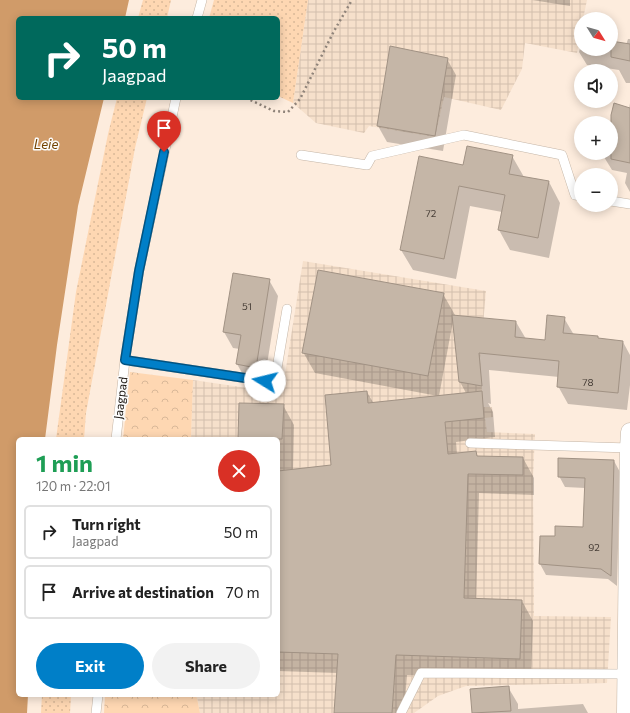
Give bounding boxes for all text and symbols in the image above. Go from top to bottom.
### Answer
north arrow [574,12,618,56]
map controls [574,12,618,212]
text: 50 m [102,30,167,64]
icon: right [36,32,88,84]
text: Jaagpad [102,64,166,86]
button: sound [574,64,618,108]
pin [147,111,181,152]
button: + [574,116,618,160]
icon: arrive [153,117,175,139]
water label: Leie [34,136,58,152]
button: − [574,168,618,212]
house number: 72 [426,207,437,219]
house number: 51 [242,300,252,312]
position arrow [244,360,286,402]
street label: Jaagpad [110,376,131,420]
house number: 78 [582,376,594,388]
text: 1 min [36,448,93,477]
button: close [218,450,260,492]
text: 120 m · 22:01 [36,478,111,494]
text: Turn right [72,515,141,533]
icon: right [38,521,60,543]
text: 50 m [224,523,258,541]
text: Jaagpad [72,533,118,549]
house number: 92 [588,541,600,553]
icon: arrive [38,581,60,603]
text: Arrive at destination [72,583,214,601]
text: 70 m [226,583,260,601]
button: Exit [36,643,144,689]
button: Share [152,643,260,689]

